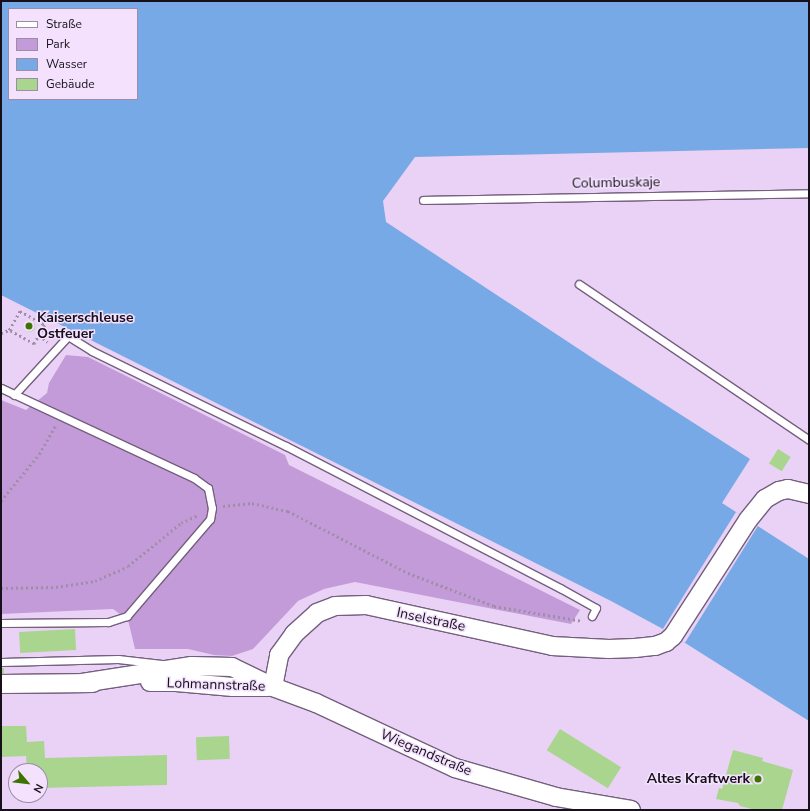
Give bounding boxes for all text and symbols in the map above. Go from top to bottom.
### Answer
legend [8,8,138,100]
text: Straße [46,16,82,32]
text: Park [46,36,70,52]
text: Wasser [46,56,87,72]
text: Gebäude [46,76,95,92]
street label: Columbuskaje [572,174,660,192]
place label: Kaiserschleuse Ostfeuer [37,310,134,342]
marker: Kaiserschleuse Ostfeuer [24,321,34,331]
street label: Inselstraße [395,605,467,635]
street label: Lohmannstraße [166,675,266,695]
street label: Wiegandstraße [378,726,474,780]
north arrow [8,763,48,803]
place label: Altes Kraftwerk [647,771,750,787]
marker: Altes Kraftwerk [753,774,763,784]
text: N [30,781,47,796]

